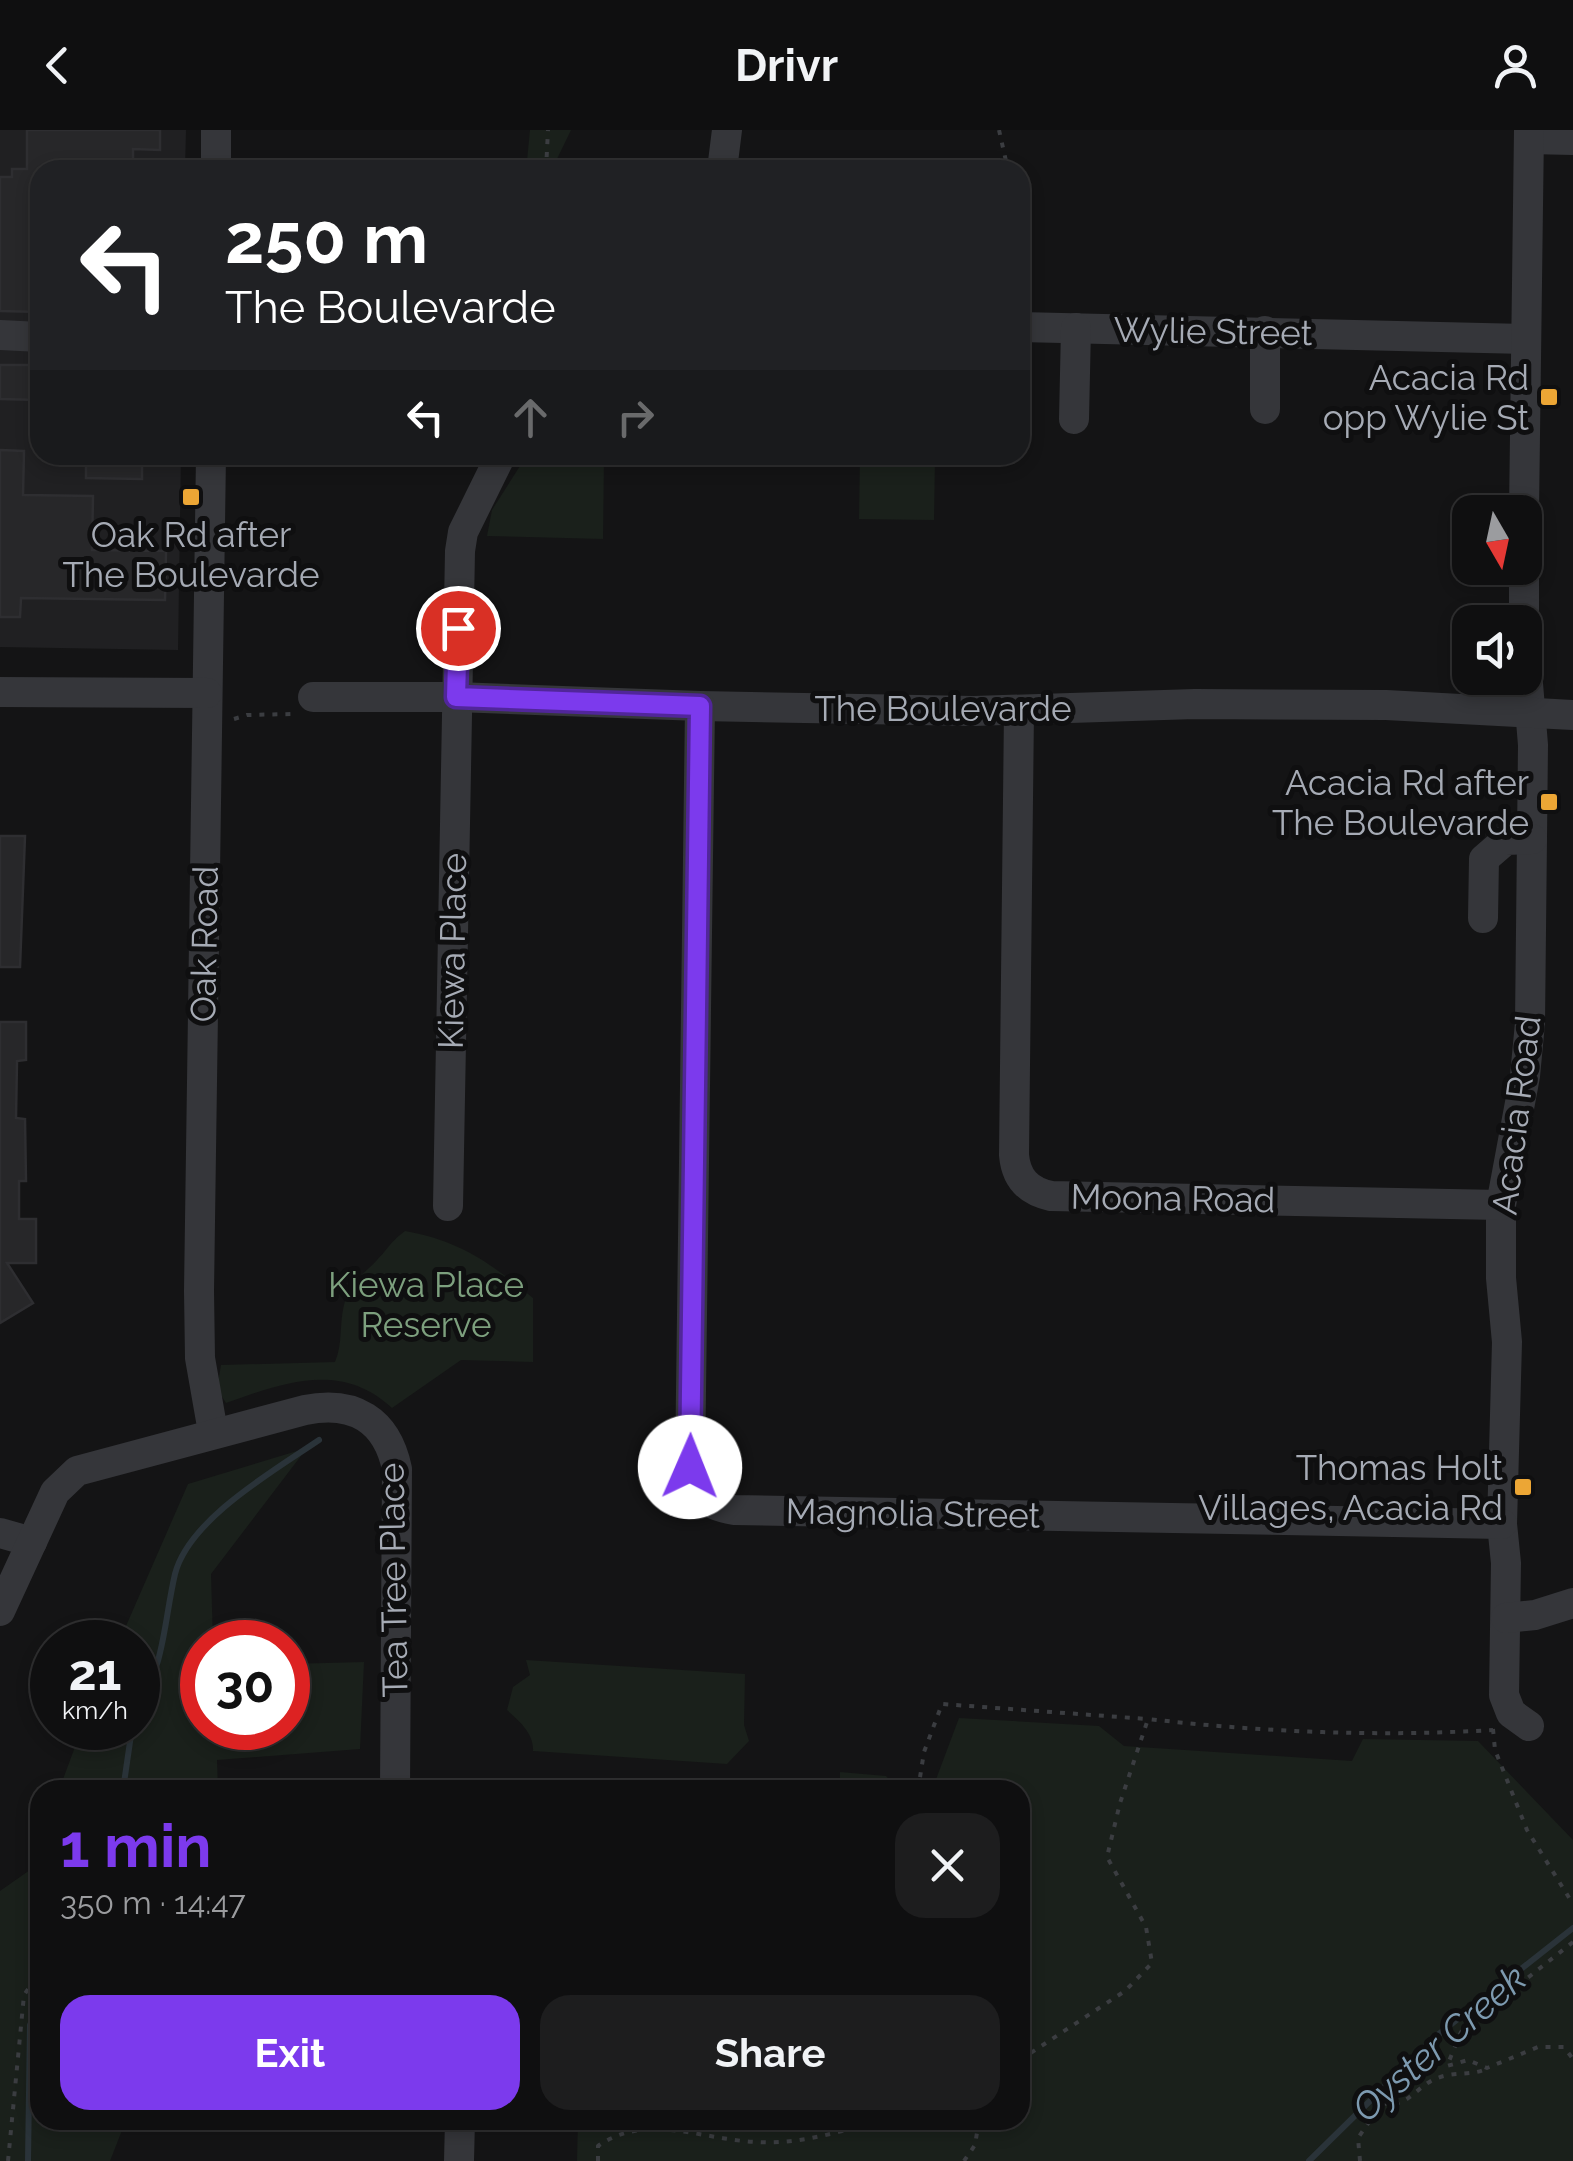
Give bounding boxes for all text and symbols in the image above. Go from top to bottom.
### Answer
icon: back [30,38,85,93]
icon: person [1488,38,1543,93]
text: Drivr [735,39,838,92]
text: 250 m [225,197,428,279]
icon: left [60,200,190,330]
text: The Boulevarde [225,281,556,334]
street label: Wylie Street [1113,309,1313,353]
place label: Acacia Rd opp Wylie St [1323,357,1529,438]
marker: Acacia Rd opp Wylie St [1538,386,1560,408]
icon: left [398,390,453,445]
icon: ahead [503,390,558,445]
icon: right [608,390,663,445]
marker: Oak Rd after The Boulevarde [180,486,202,508]
north arrow [1452,495,1542,585]
map controls [1452,495,1542,695]
place label: Oak Rd after The Boulevarde [62,514,320,595]
pin [416,586,501,671]
icon: arrive [431,601,486,656]
button: sound [1452,605,1542,695]
street label: The Boulevarde [814,688,1072,729]
place label: Acacia Rd after The Boulevarde [1272,762,1529,843]
marker: Acacia Rd after The Boulevarde [1538,791,1560,813]
street label: Kiewa Place [430,853,474,1049]
street label: Oak Road [182,865,226,1023]
street label: Acacia Road [1483,1013,1549,1217]
street label: Moona Road [1070,1176,1276,1220]
park label: Kiewa Place Reserve [328,1264,524,1345]
position arrow [638,1415,742,1519]
place label: Thomas Holt Villages, Acacia Rd [1198,1447,1503,1528]
street label: Tea Tree Place [370,1462,416,1698]
marker: Thomas Holt Villages, Acacia Rd [1512,1476,1534,1498]
street label: Magnolia Street [785,1490,1041,1536]
speed limit sign: 30 [180,1620,310,1750]
text: 21 [69,1643,121,1702]
text: km/h [62,1695,128,1725]
text: 1 min [60,1811,211,1881]
button: close [895,1813,1000,1918]
text: 350 m · 14:47 [60,1884,246,1921]
water label: Oyster Creek [1343,1955,1535,2131]
button: Exit [60,1995,520,2110]
button: Share [540,1995,1000,2110]

